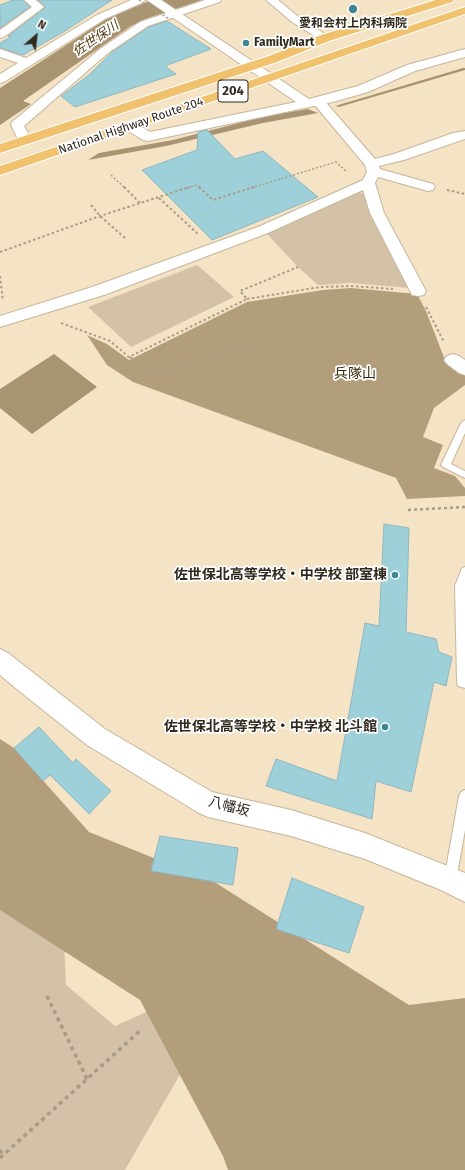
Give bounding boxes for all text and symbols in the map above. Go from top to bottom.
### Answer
marker: 愛和会村上内科病院 [347,3,359,15]
north arrow [16,16,56,56]
place label: 愛和会村上内科病院 [299,17,407,31]
text: N [36,18,48,32]
water label: 佐世保川 [70,18,122,60]
place label: FamilyMart [254,36,314,50]
marker: FamilyMart [241,38,251,48]
road number: 204 [218,80,248,102]
street label: National Highway Route 204 [57,94,205,158]
park label: 兵隊山 [334,366,376,382]
place label: 佐世保北高等学校・中学校 部室棟 [174,567,387,583]
marker: 佐世保北高等学校・中学校 部室棟 [390,570,400,580]
place label: 佐世保北高等学校・中学校 北斗館 [164,719,377,735]
marker: 佐世保北高等学校・中学校 北斗館 [380,722,390,732]
street label: 八幡坂 [207,793,251,821]

